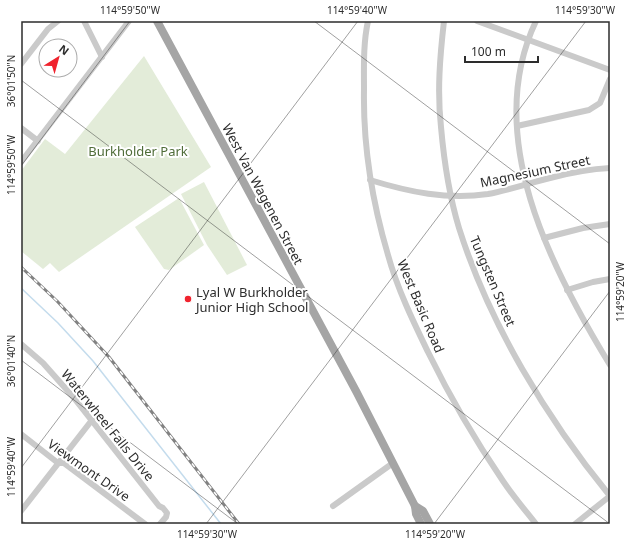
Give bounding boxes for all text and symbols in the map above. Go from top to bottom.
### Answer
text: 114°59'50"W [100,3,161,17]
text: 114°59'40"W [327,3,388,17]
text: 114°59'30"W [555,3,616,17]
north arrow [38,38,78,78]
scale bar [465,38,538,64]
text: N [56,41,72,58]
text: 100 m [471,43,506,60]
text: 36°01'50"N [4,55,18,107]
street label: West Van Wagenen Street [218,120,308,268]
text: 114°59'50"W [4,134,18,195]
park label: Burkholder Park [88,142,188,160]
street label: Magnesium Street [478,151,592,191]
street label: Tungsten Street [466,233,520,329]
street label: West Basic Road [393,257,449,355]
text: 114°59'20"W [613,261,627,322]
place label: Lyal W Burkholder Junior High School [194,283,308,316]
marker: Lyal W Burkholder Junior High School [183,294,193,304]
text: 36°01'40"N [4,335,18,387]
street label: Waterwheel Falls Drive [57,365,159,485]
street label: Viewmont Drive [44,435,134,505]
text: 114°59'40"W [4,436,18,497]
text: 114°59'30"W [177,527,238,541]
text: 114°59'20"W [405,527,466,541]

